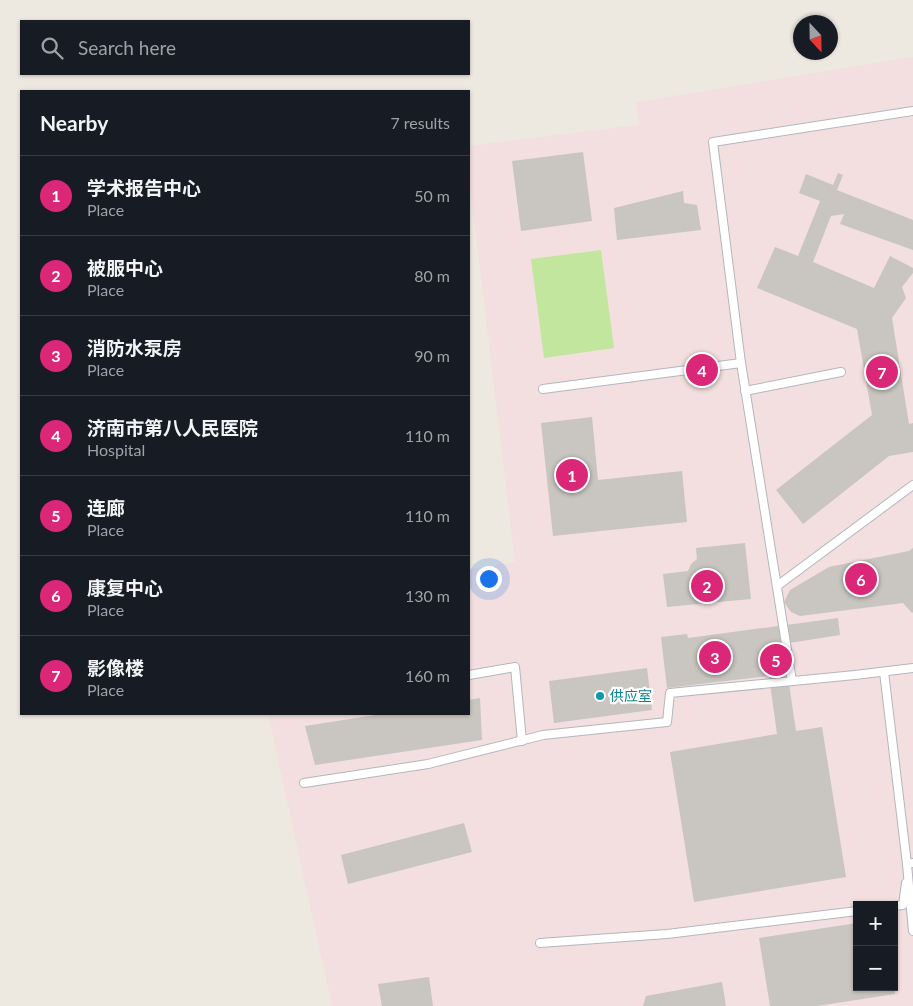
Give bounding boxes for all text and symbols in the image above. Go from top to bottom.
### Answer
north arrow [793,15,838,60]
search box [20,20,470,75]
icon: search [38,34,66,62]
text: Search here [78,36,176,59]
text: Nearby [40,110,108,135]
text: 7 results [390,113,450,132]
text: 学术报告中心 [87,176,201,199]
text: 1 [51,186,61,205]
text: 50 m [414,186,450,205]
text: Place [87,200,124,219]
text: 被服中心 [87,256,163,279]
text: 2 [51,266,61,285]
text: 80 m [414,266,450,285]
text: Place [87,280,124,299]
text: 消防水泵房 [87,336,182,359]
text: 3 [51,346,61,365]
text: 90 m [414,346,450,365]
pin: 4 [686,351,718,389]
pin: 7 [866,353,898,391]
text: Place [87,360,124,379]
text: 济南市第八人民医院 [87,416,258,439]
text: 4 [51,426,61,445]
text: 110 m [405,426,450,445]
text: Hospital [87,440,145,459]
pin: 1 [556,456,588,494]
text: 连廊 [87,496,125,519]
text: 5 [51,506,61,525]
text: 110 m [405,506,450,525]
text: Place [87,520,124,539]
pin: 6 [845,560,877,598]
your location [476,566,502,592]
pin: 2 [691,567,723,605]
text: 康复中心 [87,576,163,599]
text: 6 [51,586,61,605]
text: 130 m [405,586,450,605]
text: Place [87,600,124,619]
pin: 3 [699,638,731,676]
pin: 5 [760,641,792,679]
text: 影像楼 [87,656,144,679]
text: 7 [51,666,61,685]
text: 160 m [405,666,450,685]
text: Place [87,680,124,699]
place label: 供应室 [610,687,652,704]
marker: 供应室 [594,690,606,702]
map controls [853,901,898,991]
button: + [853,901,898,946]
button: − [853,946,898,991]

